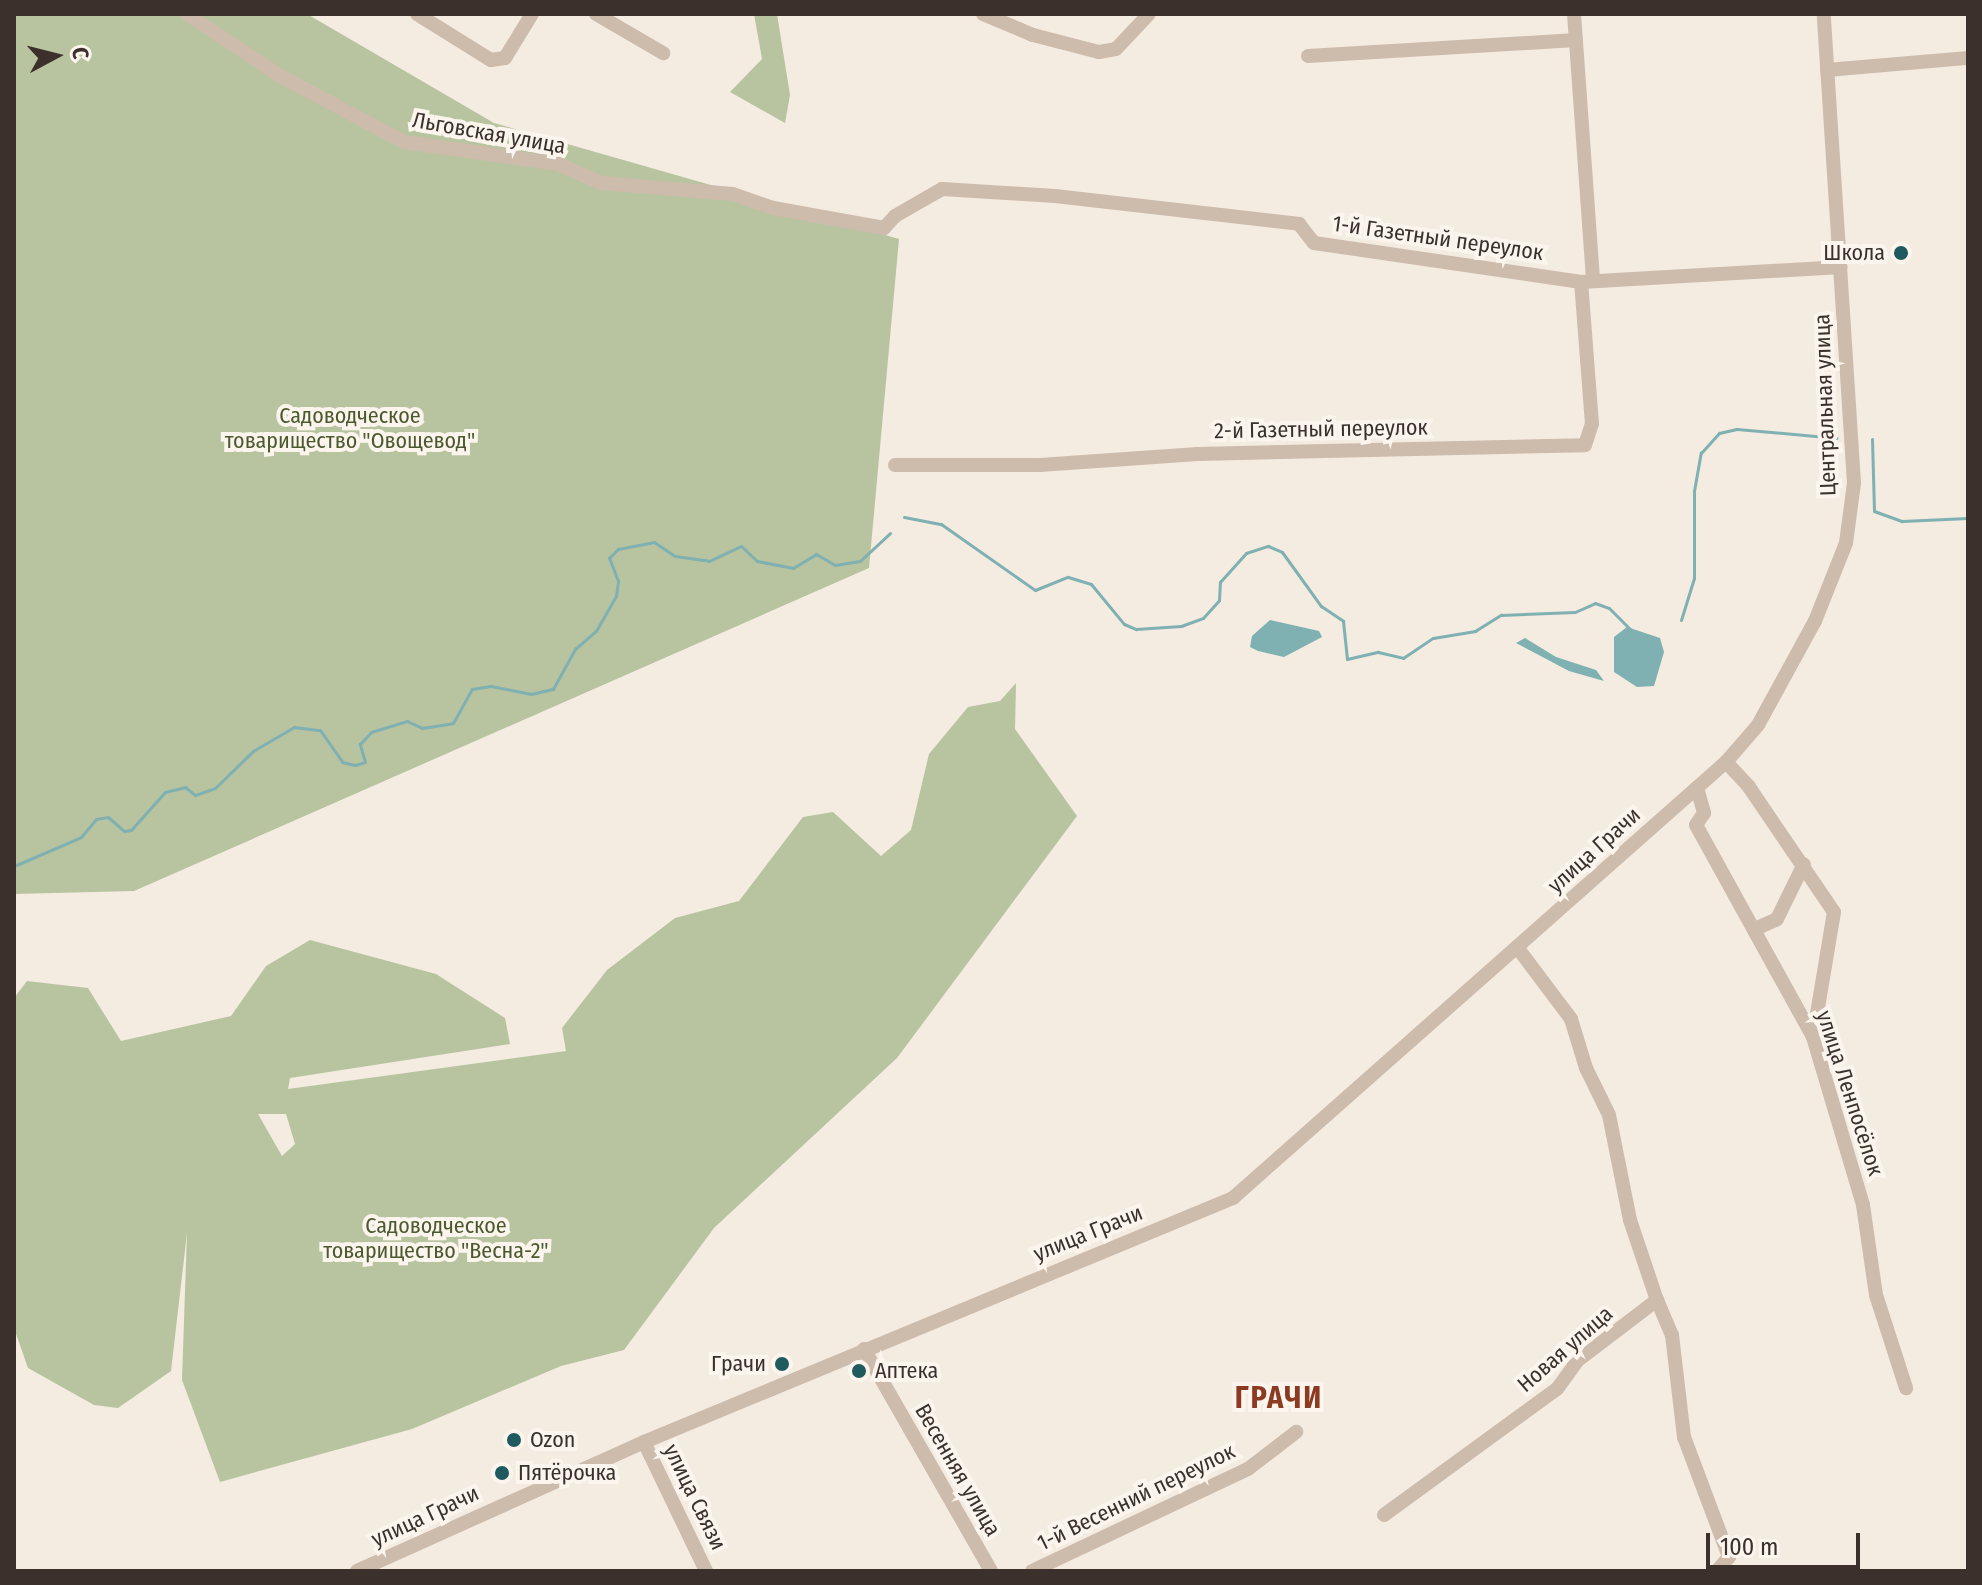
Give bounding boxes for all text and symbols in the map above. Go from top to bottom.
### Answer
north arrow [16,16,96,96]
text: С [66,46,94,60]
street label: Льговская улица [410,107,568,159]
street label: 1-й Газетный переулок [1331,210,1545,266]
place label: Школа [1823,240,1885,266]
marker: Школа [1892,244,1910,262]
street label: Центральная улица [1809,313,1841,497]
park label: Садоводческое товарищество "Овощевод" [225,402,475,454]
street label: 2-й Газетный переулок [1214,414,1428,444]
street label: улица Грачи [1542,802,1646,898]
street label: улица Ленпосёлок [1811,1007,1889,1179]
street label: улица Грачи [1030,1199,1146,1267]
park label: Садоводческое товарищество "Весна-2" [323,1212,549,1264]
street label: Новая улица [1512,1300,1618,1398]
place label: Грачи [711,1351,766,1377]
marker: Грачи [773,1355,791,1373]
place label: Аптека [875,1358,938,1384]
marker: Аптека [850,1362,868,1380]
district label: ГРАЧИ [1235,1380,1323,1416]
street label: Весенняя улица [909,1399,1007,1541]
place label: Ozon [530,1427,575,1453]
marker: Ozon [505,1431,523,1449]
street label: 1-й Весенний переулок [1033,1438,1239,1556]
street label: улица Связи [658,1440,732,1554]
place label: Пятёрочка [518,1460,616,1486]
marker: Пятёрочка [493,1464,511,1482]
street label: улица Грачи [367,1480,483,1552]
scale bar [1710,1517,1864,1567]
text: 100 m [1720,1533,1778,1561]

